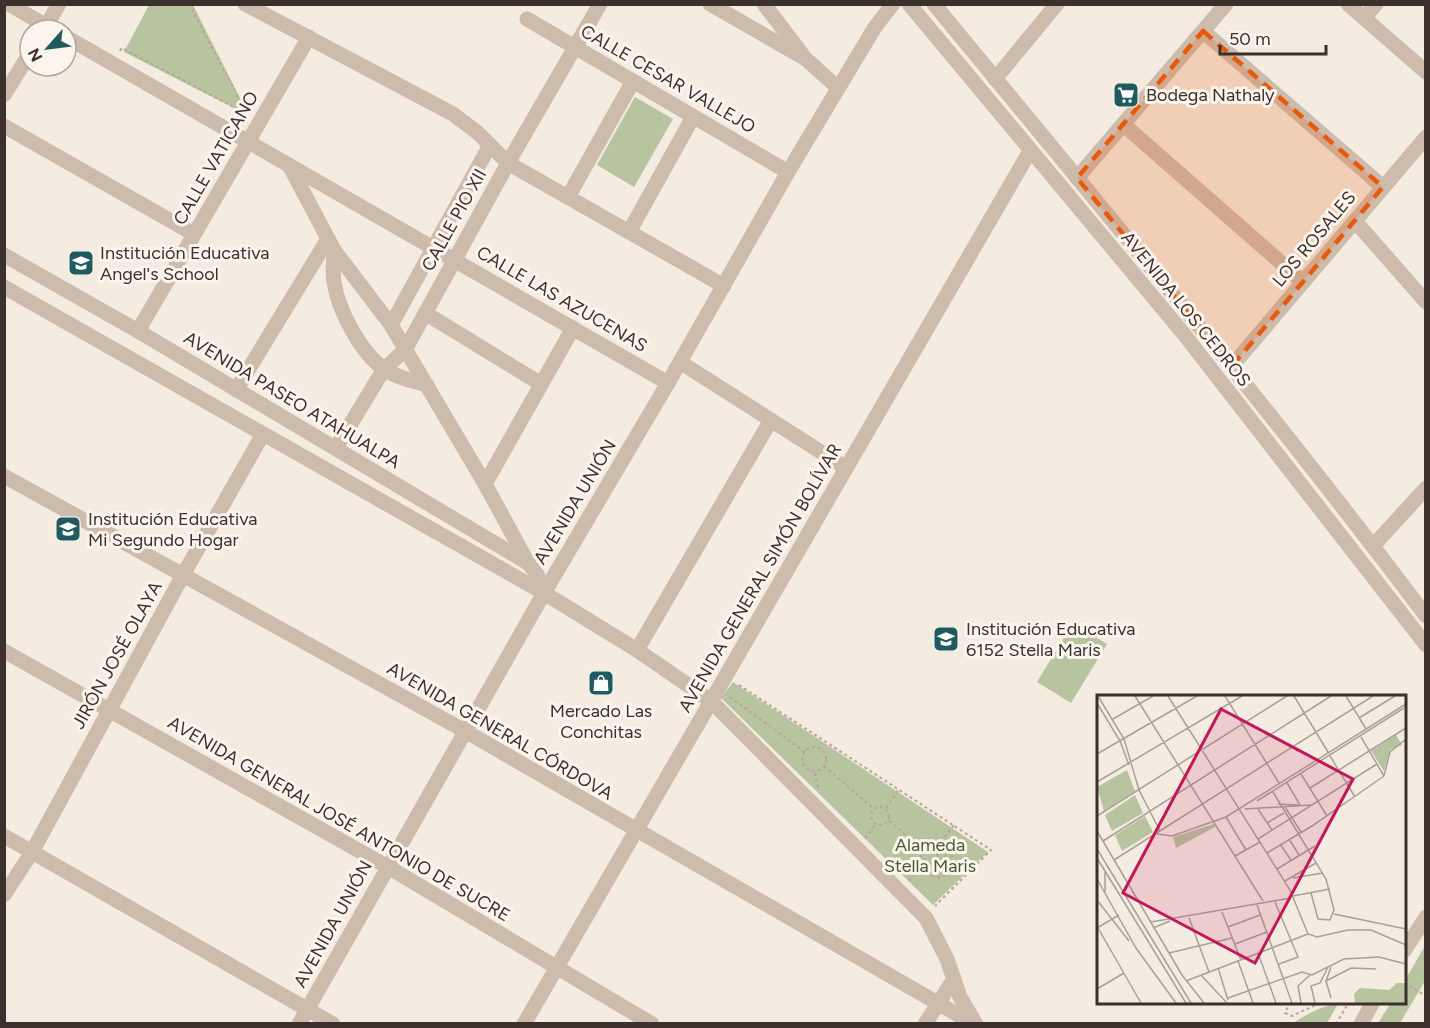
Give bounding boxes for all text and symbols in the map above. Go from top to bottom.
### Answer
north arrow [18,18,78,78]
scale bar [1220,18,1326,56]
street label: CALLE CESAR VALLEJO [577,20,759,138]
text: 50 m [1229,28,1271,50]
text: N [24,45,46,65]
supermarket icon: Bodega Nathaly [1111,80,1141,110]
place label: Bodega Nathaly [1146,84,1275,106]
street label: CALLE VATICANO [169,87,263,229]
street label: CALLE PIO XII [417,165,491,275]
street label: LOS ROSALES [1268,187,1360,291]
street label: AVENIDA LOS CEDROS [1117,227,1255,391]
street label: CALLE LAS AZUCENAS [473,241,651,357]
place label: Institución Educativa Angel's School [100,242,269,285]
school or university icon: Institución Educativa Angel's School [66,248,96,278]
street label: AVENIDA PASEO ATAHUALPA [180,327,404,473]
street label: AVENIDA UNIÓN [529,436,621,568]
street label: AVENIDA GENERAL SIMÓN BOLÍVAR [674,440,846,716]
place label: Institución Educativa Mi Segundo Hogar [88,508,257,551]
school or university icon: Institución Educativa Mi Segundo Hogar [53,514,83,544]
street label: JIRÓN JOSÉ OLAYA [67,577,167,733]
place label: Institución Educativa 6152 Stella Maris [966,618,1135,661]
school or university icon: Institución Educativa 6152 Stella Maris [931,624,961,654]
street label: AVENIDA GENERAL CÓRDOVA [383,657,617,805]
shop icon: Mercado Las Conchitas [586,668,616,698]
inset map [1097,695,1406,1004]
place label: Mercado Las Conchitas [550,700,652,743]
street label: AVENIDA GENERAL JOSÉ ANTONIO DE SUCRE [164,712,514,926]
park label: Alameda Stella Maris [884,834,976,877]
street label: AVENIDA UNIÓN [289,857,377,991]

